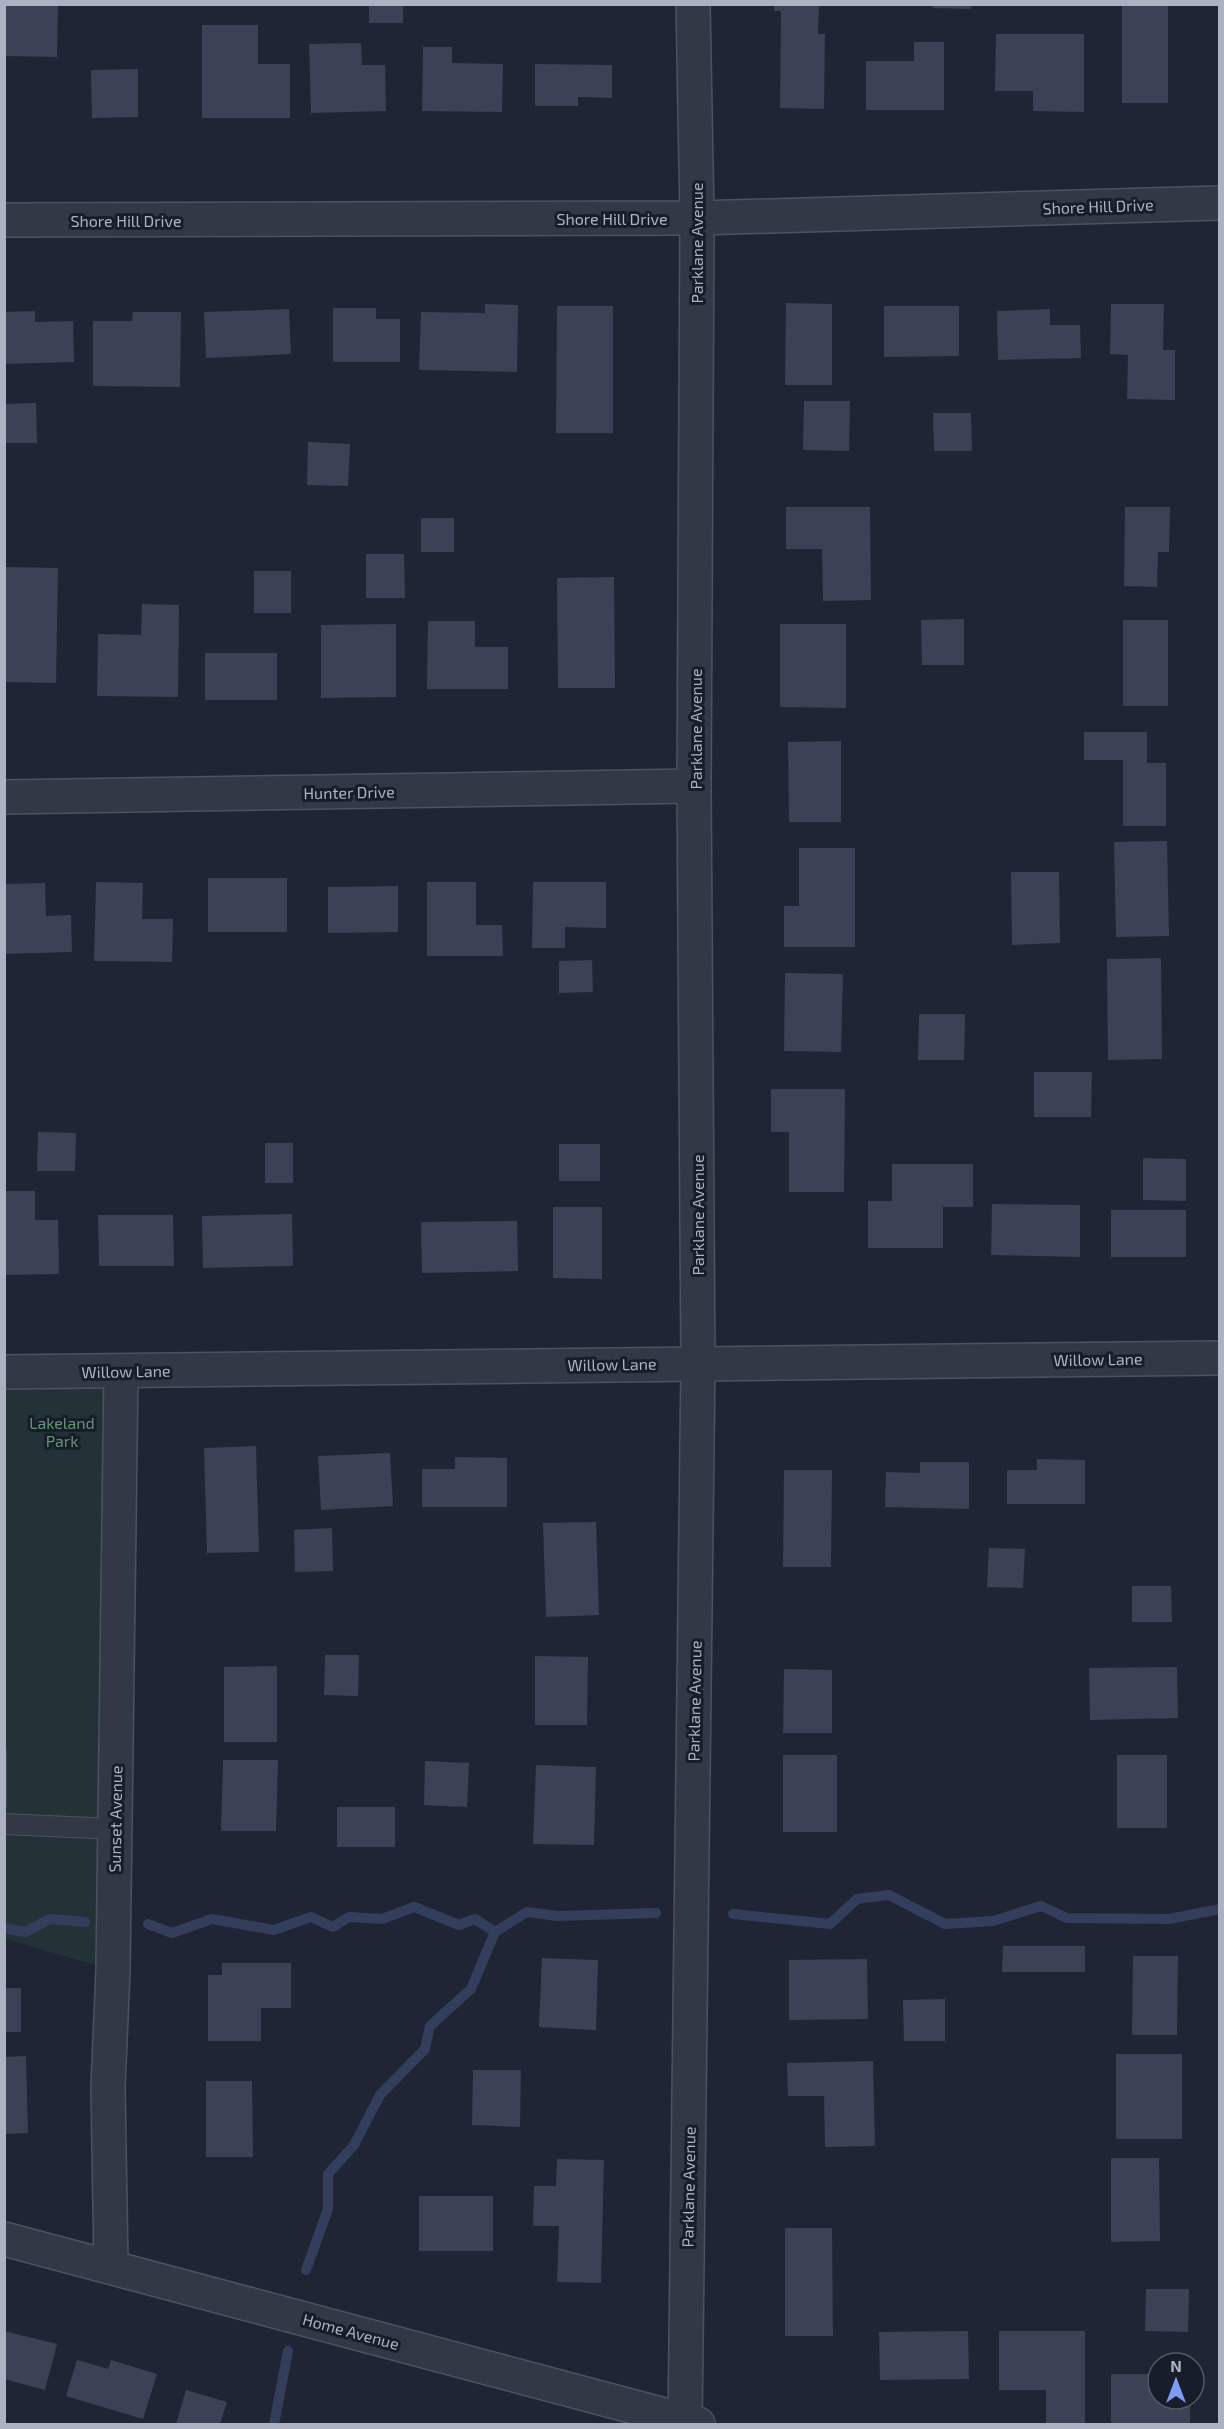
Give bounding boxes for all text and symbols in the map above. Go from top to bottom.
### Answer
street label: Parklane Avenue [687,183,706,303]
street label: Shore Hill Drive [1042,195,1154,217]
street label: Shore Hill Drive [556,209,668,228]
street label: Shore Hill Drive [70,211,182,230]
street label: Parklane Avenue [686,669,705,789]
street label: Hunter Drive [303,782,395,802]
street label: Parklane Avenue [688,1155,707,1275]
street label: Willow Lane [1053,1349,1143,1369]
street label: Willow Lane [567,1354,657,1374]
street label: Willow Lane [81,1361,171,1381]
park label: Lakeland Park [29,1413,95,1450]
street label: Parklane Avenue [683,1640,705,1762]
street label: Sunset Avenue [105,1765,125,1873]
street label: Parklane Avenue [677,2126,699,2248]
street label: Home Avenue [301,2309,401,2353]
north arrow [1146,2351,1206,2411]
text: N [1170,2356,1182,2375]

